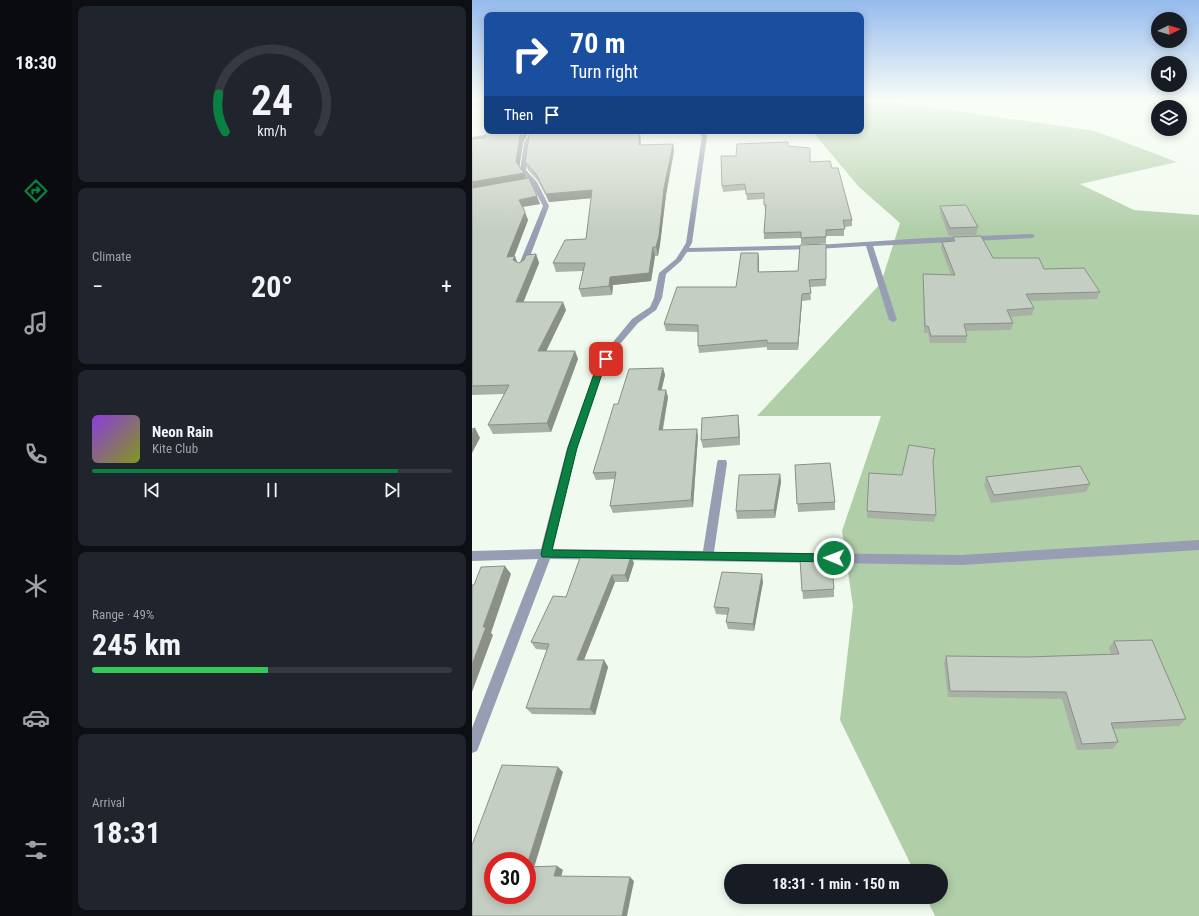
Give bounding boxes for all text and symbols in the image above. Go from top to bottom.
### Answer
north arrow [1151,12,1187,48]
map controls [1151,12,1187,136]
text: 70 m [570,27,626,60]
icon: right [504,28,556,80]
text: 18:30 [15,52,57,73]
button: sound [1151,56,1187,92]
text: Turn right [570,61,638,82]
text: 24 [251,76,293,125]
button: layers [1151,100,1187,136]
icon: arrive [541,104,563,126]
text: Then [504,106,533,124]
text: km/h [257,123,287,139]
icon: directions [22,177,50,205]
text: Climate [92,249,131,264]
text: 20° [251,269,293,304]
text: − [92,274,103,299]
text: + [441,274,452,299]
icon: music [22,309,50,337]
pin [589,342,623,376]
icon: arrive [595,348,617,370]
text: Neon Rain [152,423,213,441]
icon: phone [22,440,50,468]
text: Kite Club [152,441,198,456]
icon: previous [141,479,163,501]
icon: pause [261,479,283,501]
icon: next [381,479,403,501]
position arrow [813,537,855,579]
icon: climate [22,572,50,600]
text: Range · 49% [92,607,154,622]
text: 245 km [92,627,181,662]
icon: car [22,704,50,732]
text: Arrival [92,795,125,810]
text: 18:31 [92,815,161,850]
icon: filters [22,836,50,864]
speed limit sign: 30 [484,852,536,904]
text: 18:31 · 1 min · 150 m [772,875,900,893]

